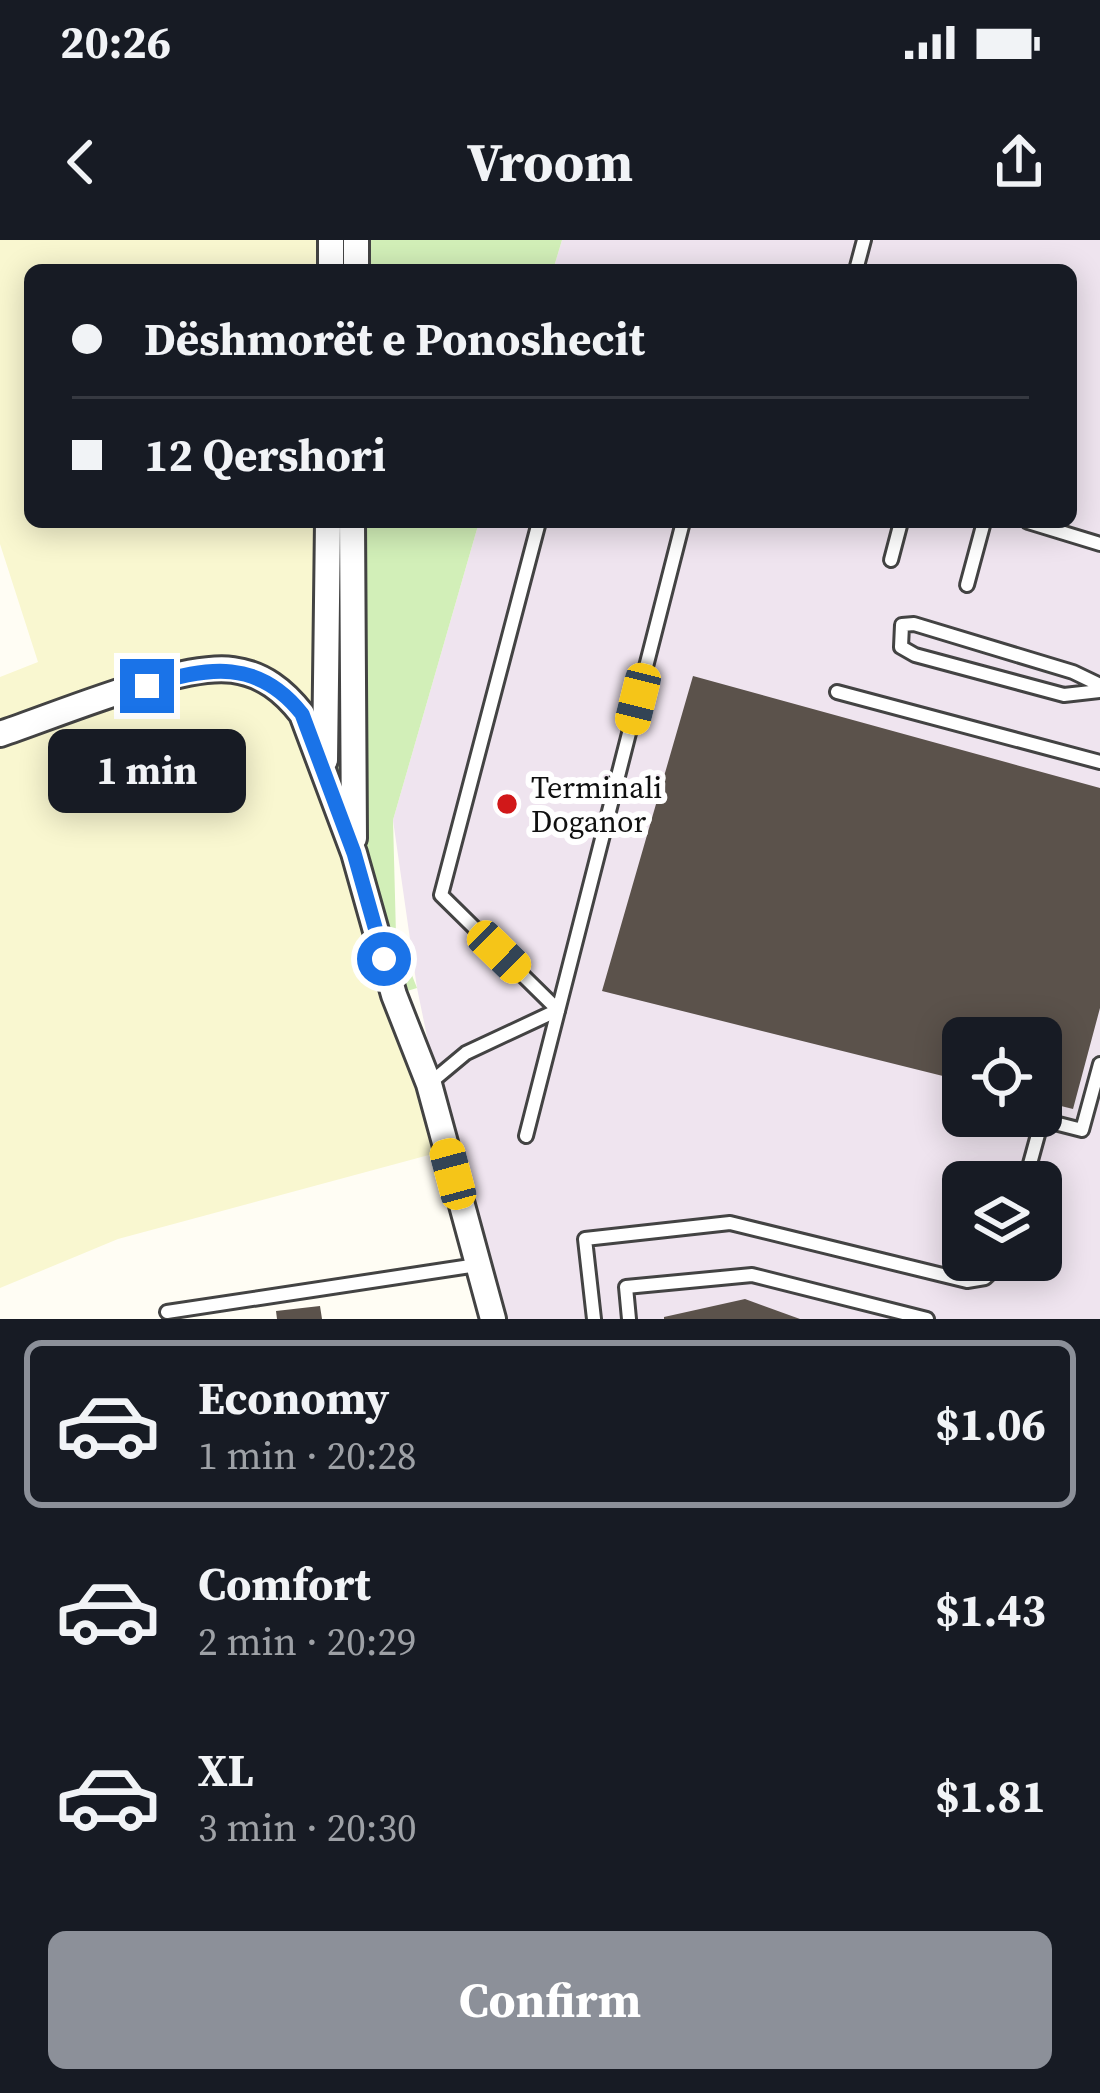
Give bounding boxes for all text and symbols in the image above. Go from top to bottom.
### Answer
text: 20:26 [60,11,171,73]
text: Vroom [467,125,633,199]
icon: back [48,129,114,195]
icon: share [986,129,1052,195]
text: Dëshmorët e Ponoshecit [144,308,645,370]
text: 12 Qershori [144,424,386,486]
route end [120,659,174,713]
car [612,660,664,738]
callout: 1 min [48,728,246,812]
text: 1 min [96,744,198,797]
place label: Terminali Doganor [531,767,662,842]
marker: Terminali Doganor [494,791,520,817]
car [461,914,537,990]
route start [357,932,411,986]
map controls [942,1017,1062,1281]
button: locate [942,1017,1062,1137]
car [426,1135,480,1213]
button: layers [942,1161,1062,1281]
text: Economy [198,1367,389,1429]
icon: car [54,1370,162,1478]
text: $1.06 [935,1393,1046,1455]
text: 1 min · 20:28 [198,1429,417,1482]
text: Comfort [198,1553,371,1615]
icon: car [54,1556,162,1664]
text: $1.43 [935,1579,1046,1641]
text: 2 min · 20:29 [198,1615,417,1668]
text: XL [198,1739,254,1801]
icon: car [54,1742,162,1850]
text: $1.81 [935,1765,1046,1827]
text: 3 min · 20:30 [198,1801,417,1854]
button: Confirm [48,1931,1052,2069]

